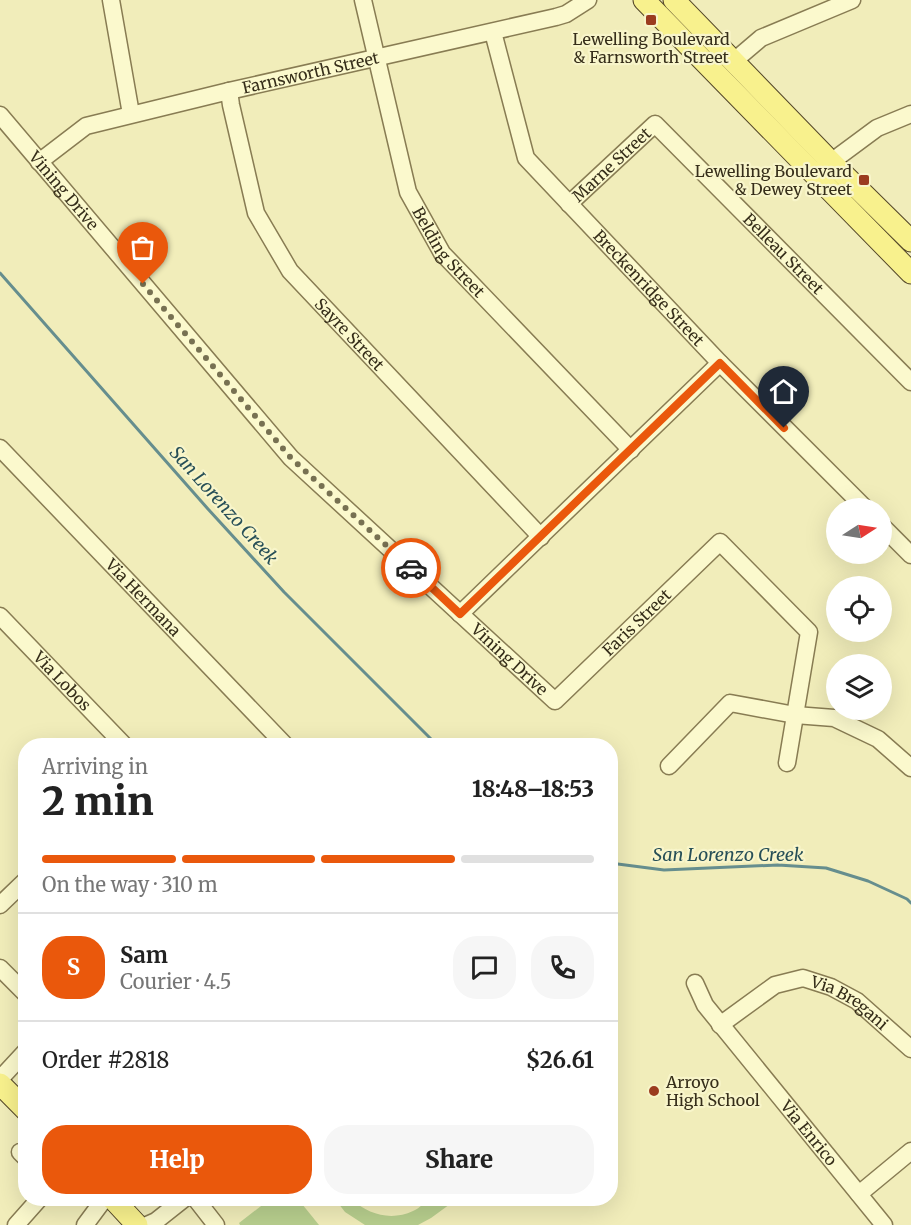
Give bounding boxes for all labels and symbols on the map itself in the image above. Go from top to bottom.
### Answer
marker: Lewelling Boulevard & Farnsworth Street [644,13,658,27]
place label: Lewelling Boulevard & Farnsworth Street [572,29,730,67]
street label: Farnsworth Street [240,47,382,98]
street label: Marne Street [568,123,656,206]
street label: Vining Drive [24,146,103,234]
place label: Lewelling Boulevard & Dewey Street [695,161,853,199]
marker: Lewelling Boulevard & Dewey Street [857,173,871,187]
street label: Belding Street [408,203,490,302]
street label: Belleau Street [739,209,828,299]
pin [117,222,168,284]
street label: Breckenridge Street [589,226,709,351]
street label: Sayre Street [311,294,389,375]
pin [758,366,809,428]
water label: San Lorenzo Creek [165,441,283,569]
north arrow [826,498,892,564]
courier [381,538,441,598]
street label: Via Hermana [101,554,185,641]
street label: Faris Street [598,584,676,660]
street label: Vining Drive [466,618,552,699]
street label: Via Lobos [29,646,96,715]
water label: San Lorenzo Creek [652,843,804,866]
street label: Via Bregani [808,971,892,1034]
place label: Arroyo High School [665,1072,760,1110]
marker: Arroyo High School [647,1084,661,1098]
street label: Via Enrico [776,1095,842,1170]

